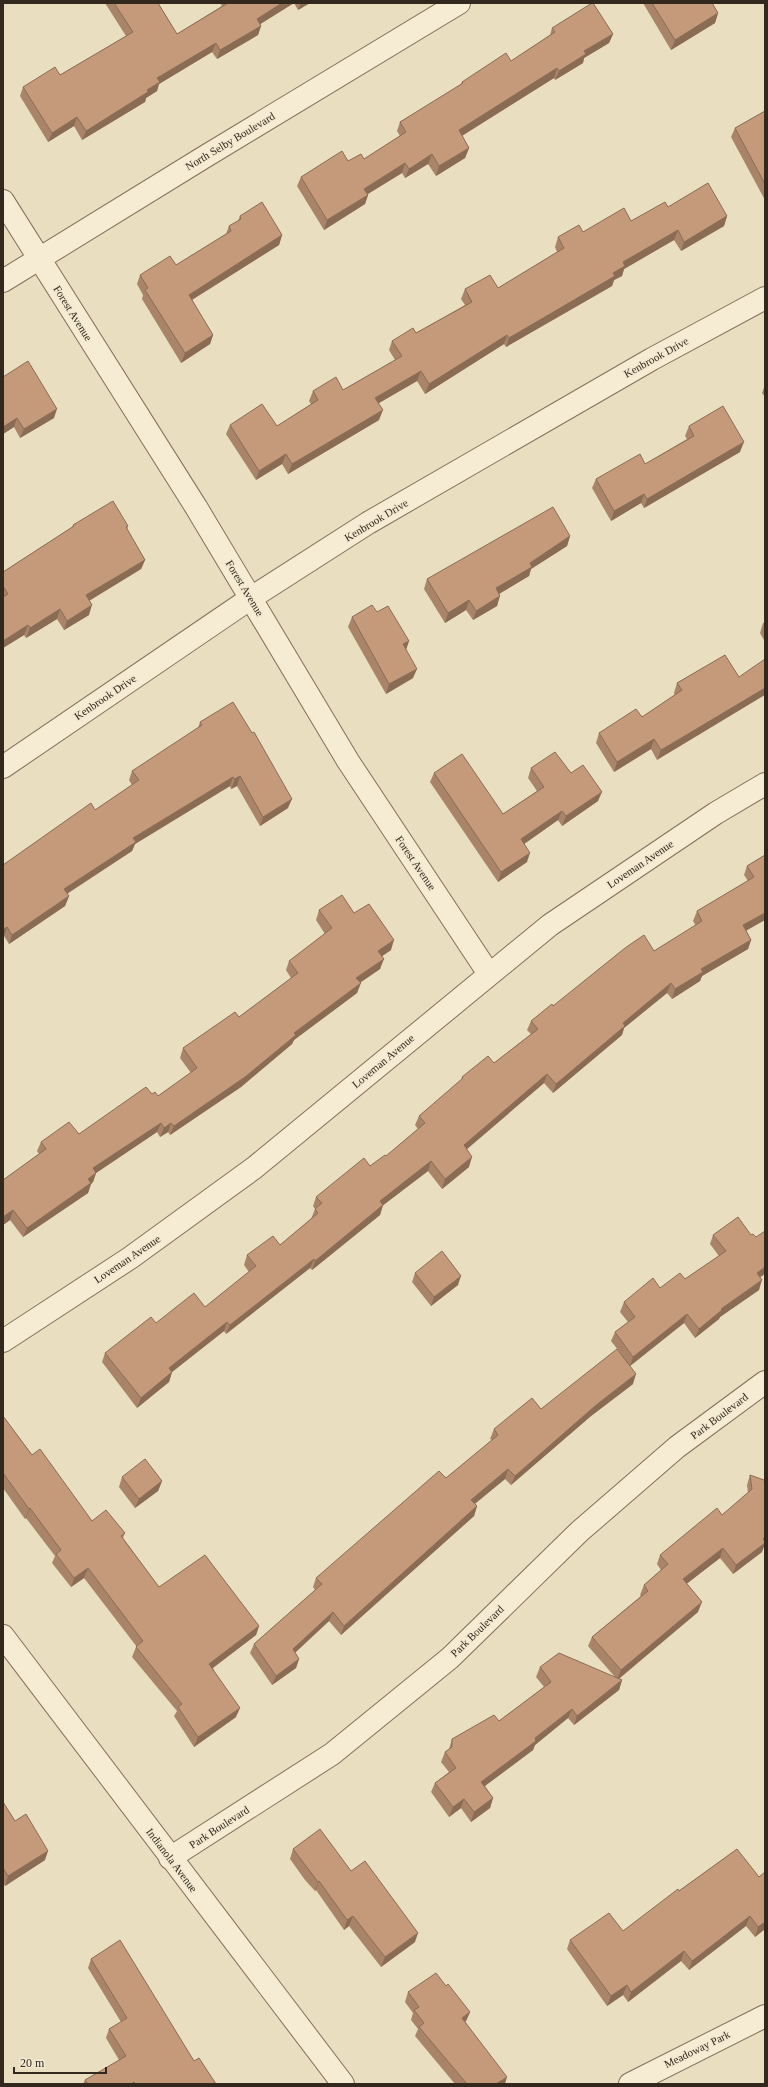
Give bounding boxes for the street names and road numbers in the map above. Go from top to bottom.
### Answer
street label: North Selby Boulevard [183,109,277,172]
street label: Forest Avenue [51,283,95,343]
street label: Kenbrook Drive [622,334,690,380]
street label: Kenbrook Drive [342,496,410,544]
street label: Forest Avenue [224,558,266,618]
street label: Kenbrook Drive [72,672,138,722]
street label: Forest Avenue [393,834,439,893]
street label: Loveman Avenue [605,837,675,891]
street label: Loveman Avenue [350,1032,416,1090]
street label: Loveman Avenue [92,1232,162,1286]
street label: Park Boulevard [688,1390,750,1441]
street label: Park Boulevard [448,1602,506,1659]
street label: Park Boulevard [187,1803,252,1851]
street label: Indianola Avenue [144,1826,200,1894]
street label: Meadoway Park [662,2028,732,2070]

